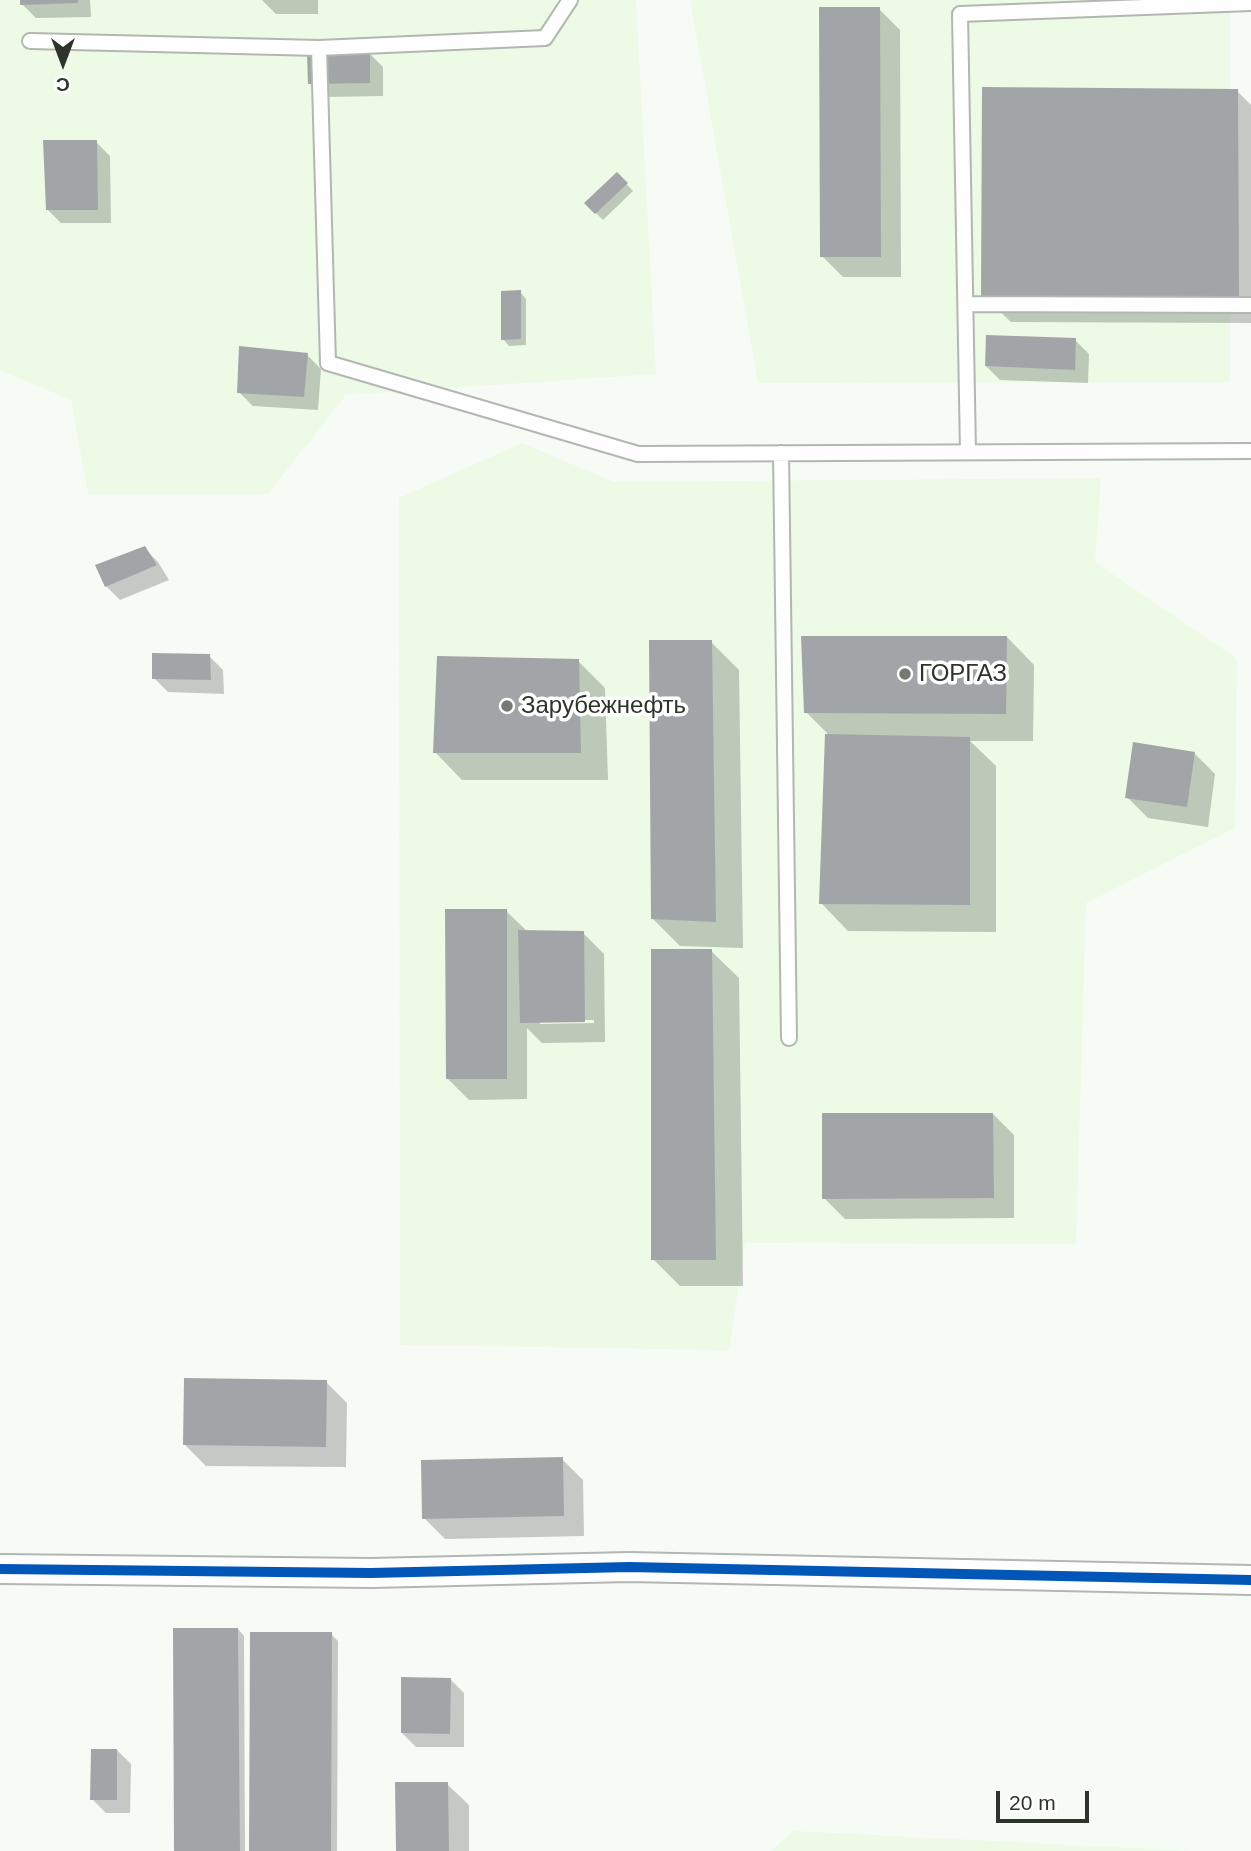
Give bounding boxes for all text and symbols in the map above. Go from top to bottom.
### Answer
north arrow [28,28,98,98]
text: С [56,74,70,95]
place label: ГОРГАЗ [919,660,1007,688]
marker: ГОРГАЗ [897,666,913,682]
place label: Зарубежнефть [521,692,686,720]
marker: Зарубежнефть [499,698,515,714]
scale bar [999,1778,1092,1822]
text: 20 m [1009,1791,1056,1814]

